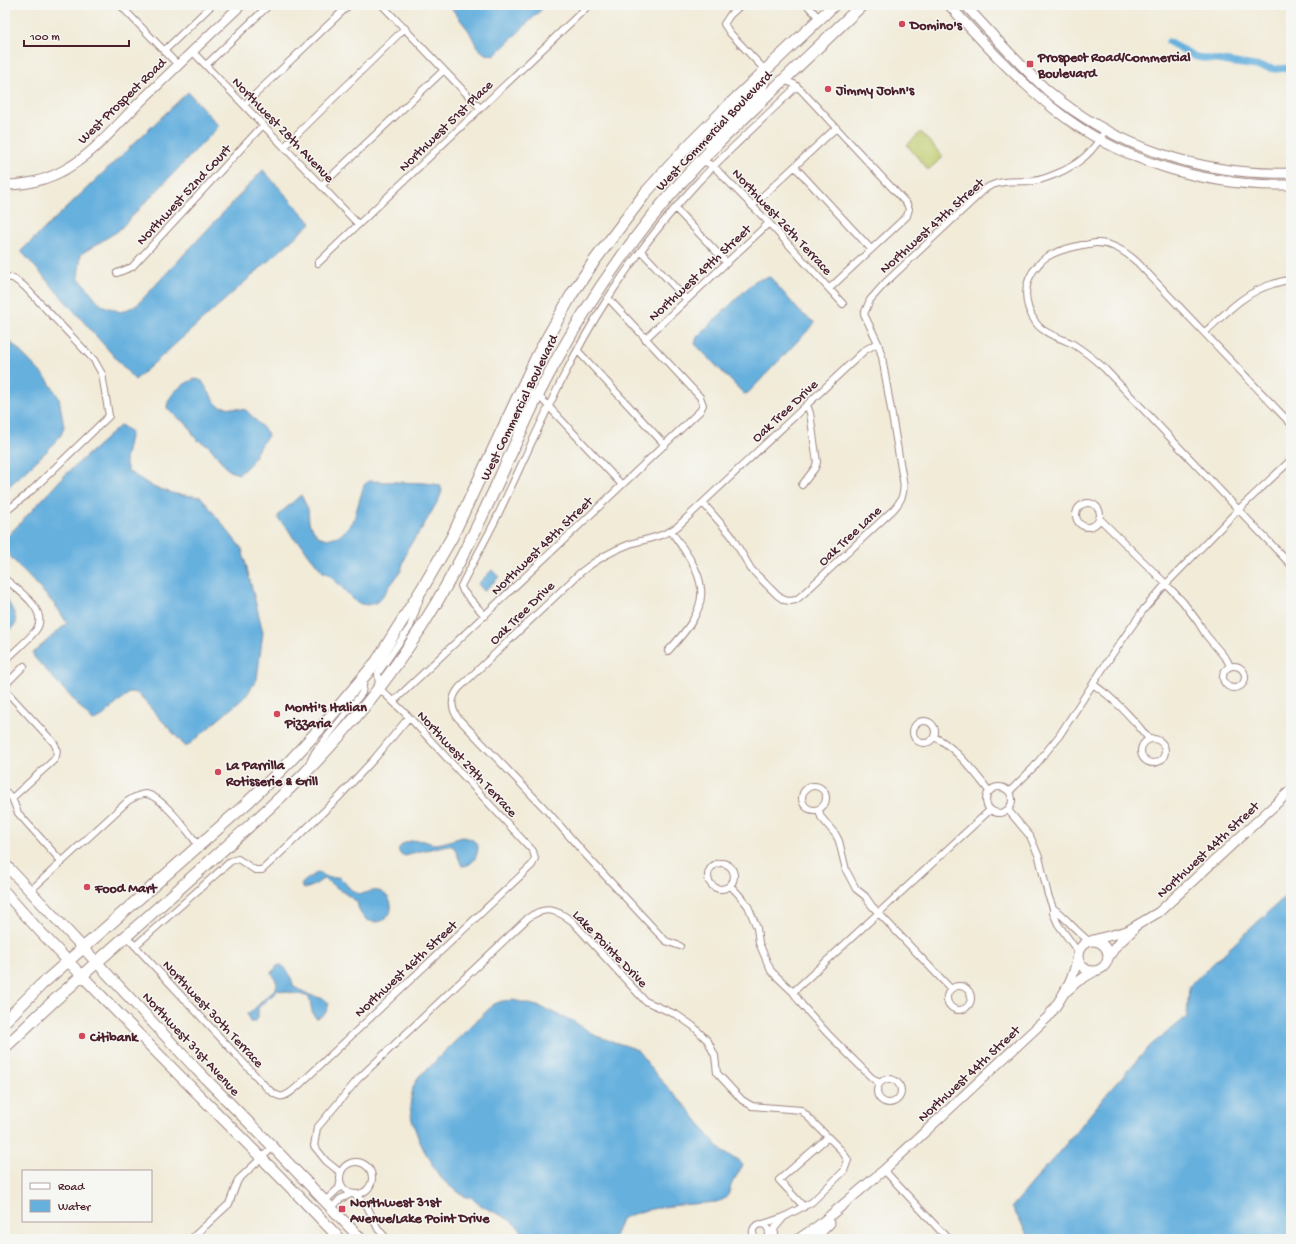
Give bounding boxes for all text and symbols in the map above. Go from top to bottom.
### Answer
place label: Domino's [908,18,963,35]
marker: Domino's [897,19,907,29]
scale bar [24,22,129,48]
text: 100 m [29,31,60,45]
place label: Prospect Road/Commercial Boulevard [1037,50,1191,83]
street label: West Prospect Road [75,54,172,149]
marker: Prospect Road/Commercial Boulevard [1025,59,1035,69]
street label: West Commercial Boulevard [653,67,778,195]
street label: Northwest 28th Avenue [227,74,337,188]
street label: Northwest 51st Place [396,77,498,176]
place label: Jimmy John's [835,83,915,100]
marker: Jimmy John's [823,84,833,94]
street label: Northwest 52nd Court [134,141,237,250]
street label: Northwest 26th Terrace [727,166,836,280]
street label: Northwest 47th Street [877,175,989,278]
street label: Northwest 49th Street [646,221,757,326]
street label: West Commercial Boulevard [477,331,564,484]
street label: Oak Tree Drive [749,376,823,447]
street label: Northwest 48th Street [488,493,598,600]
street label: Oak Tree Lane [815,503,887,571]
street label: Oak Tree Drive [486,578,560,649]
place label: Monti's Italian Pizzaria [284,700,367,733]
street label: Northwest 29th Terrace [412,708,521,822]
marker: Monti's Italian Pizzaria [272,709,282,719]
place label: La Parrilla Rotisserie & Grill [225,758,318,791]
marker: La Parrilla Rotisserie & Grill [213,767,223,777]
street label: Northwest 44th Street [1154,798,1264,903]
place label: Food Mart [94,881,158,898]
marker: Food Mart [82,882,92,892]
street label: Lake Pointe Drive [568,907,651,993]
street label: Northwest 46th Street [352,917,463,1022]
street label: Northwest 30th Terrace [158,957,267,1073]
street label: Northwest 31st Avenue [138,989,243,1101]
street label: Northwest 44th Street [915,1022,1025,1127]
place label: Citibank [89,1030,139,1047]
marker: Citibank [77,1031,87,1041]
legend [22,1170,152,1222]
text: Road [58,1181,85,1195]
place label: Northwest 31st Avenue/Lake Point Drive [349,1195,490,1228]
text: Water [58,1201,92,1215]
marker: Northwest 31st Avenue/Lake Point Drive [337,1204,347,1214]

